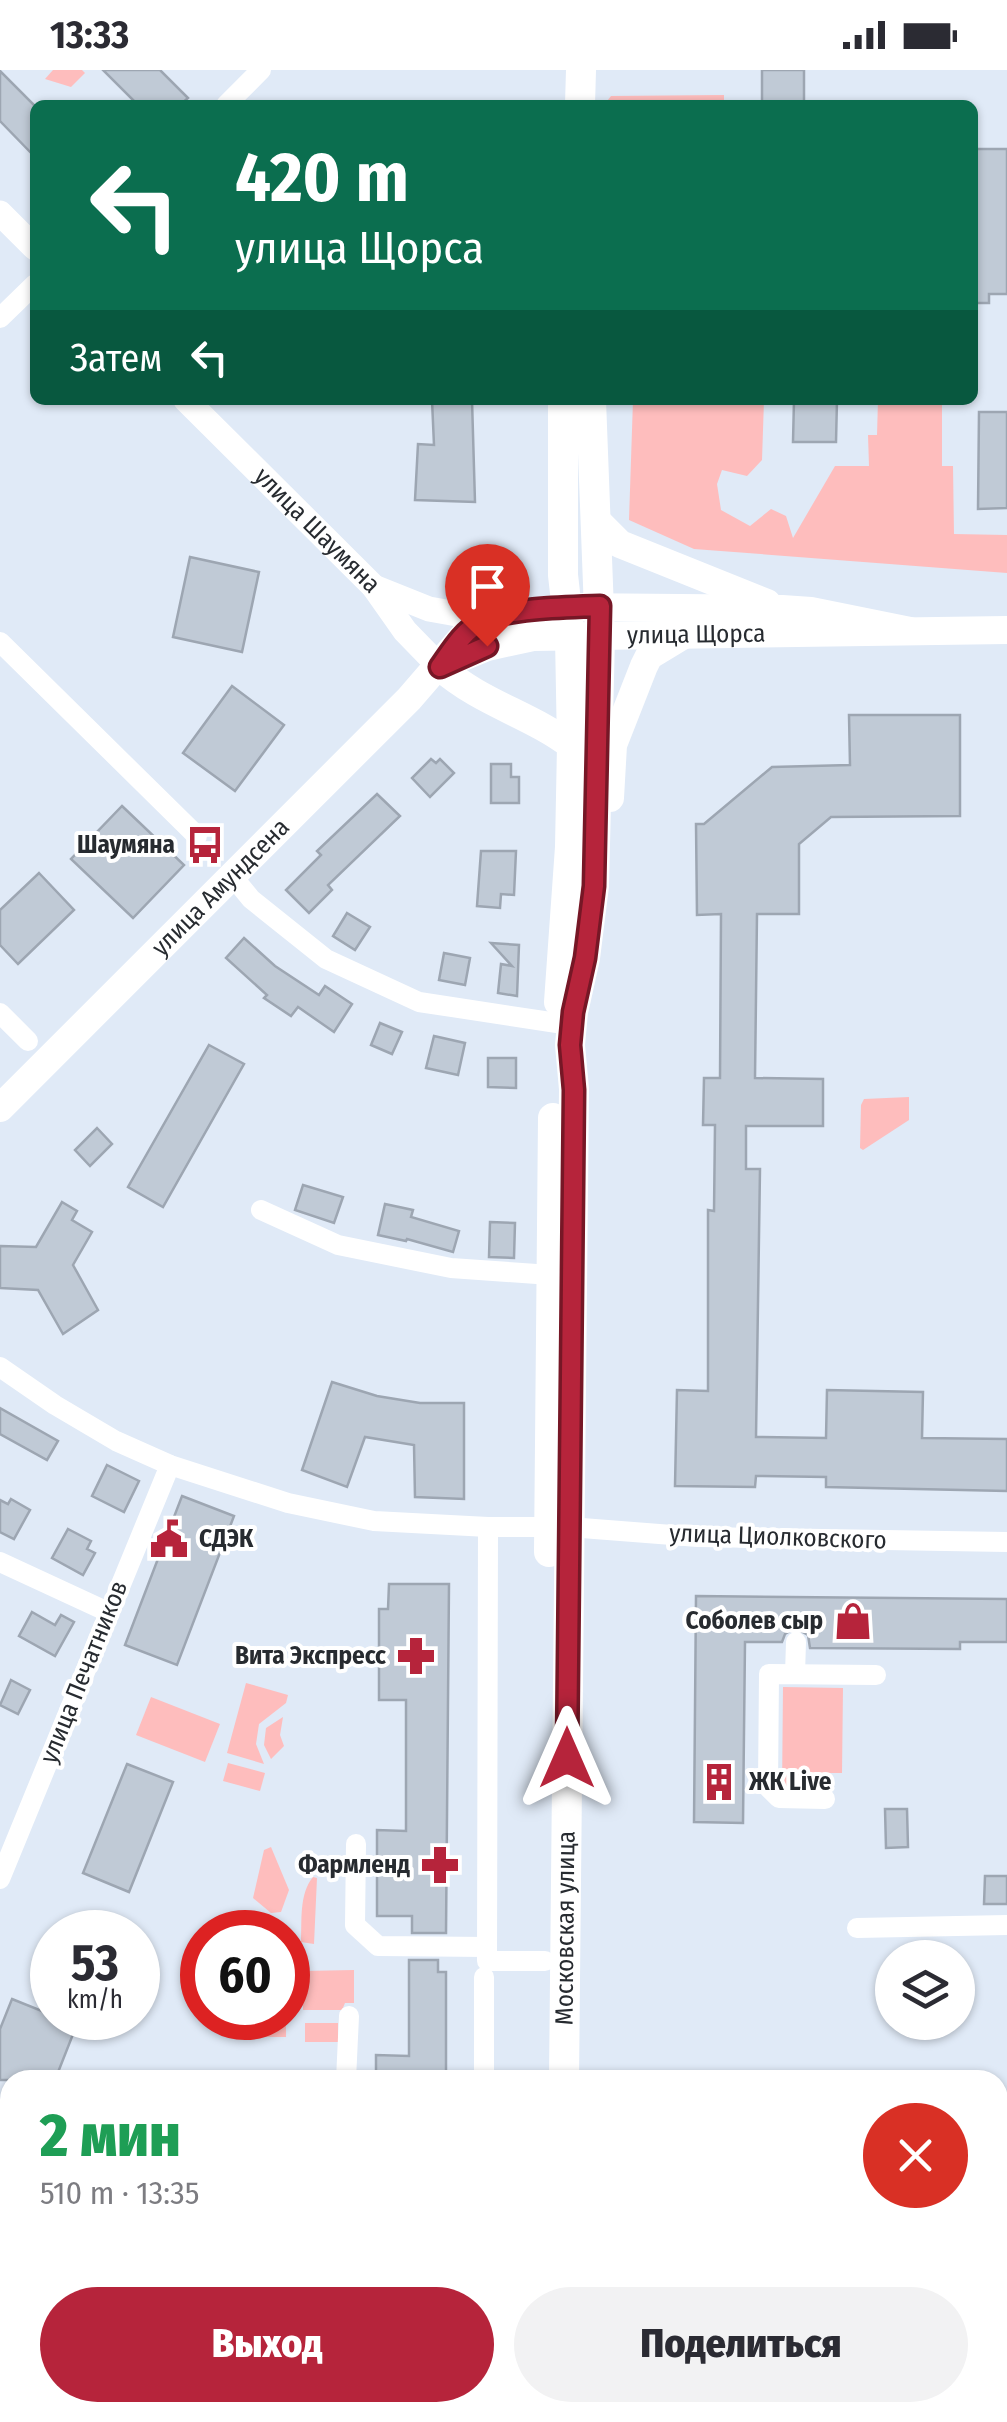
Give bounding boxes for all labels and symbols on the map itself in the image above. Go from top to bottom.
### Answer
street label: улица Шаумяна [248,462,386,599]
pin [445,544,530,647]
street label: улица Щорса [627,619,766,651]
street label: улица Амундсена [146,812,296,962]
bus stop icon: Шаумяна [184,824,226,866]
place label: Шаумяна [77,830,175,860]
public building icon: СДЭК [148,1518,190,1560]
street label: улица Циолковского [669,1518,887,1556]
place label: СДЭК [199,1524,254,1554]
street label: улица Печатников [34,1576,134,1768]
shop icon: Соболев сыр [832,1600,874,1642]
place label: Соболев сыр [686,1606,823,1636]
pharmacy icon: Вита Экспресс [395,1635,437,1677]
place label: Вита Экспресс [235,1641,386,1671]
position arrow [515,1706,619,1810]
building icon: ЖК Live [698,1761,740,1803]
place label: ЖК Live [748,1767,832,1797]
street label: Московская улица [550,1831,582,2025]
pharmacy icon: Фармленд [419,1844,461,1886]
place label: Фармленд [298,1850,410,1880]
speed limit sign: 60 [180,1910,310,2040]

